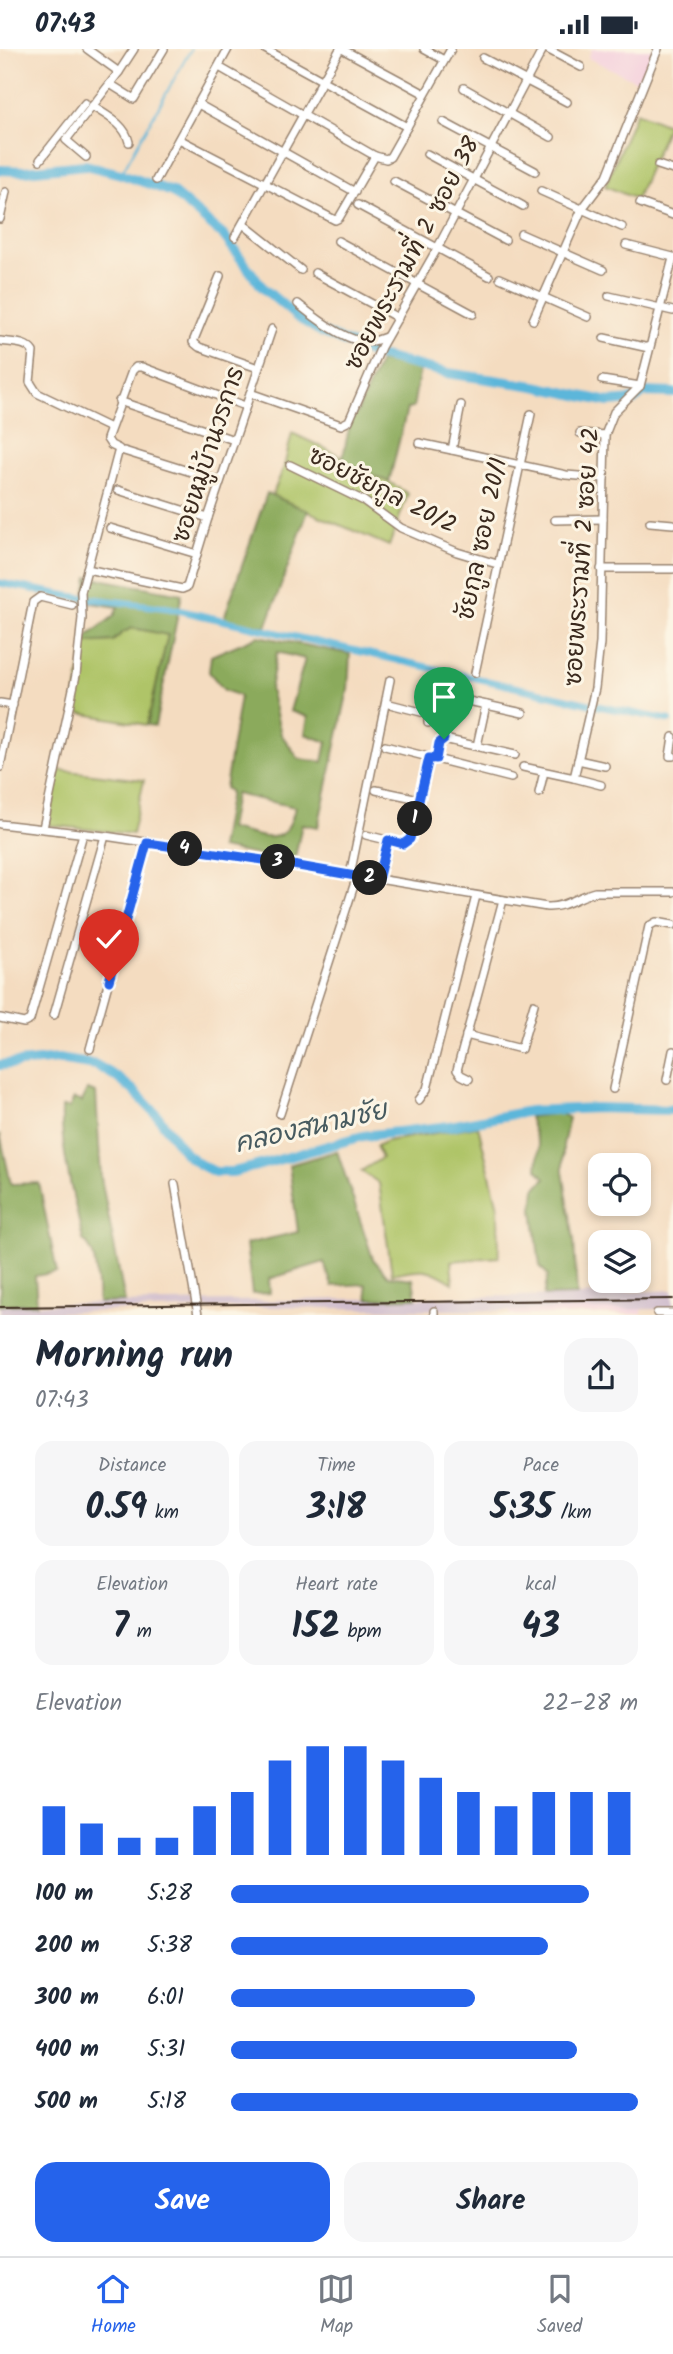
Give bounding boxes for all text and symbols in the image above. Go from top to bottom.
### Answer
text: 07:43 [35,4,95,46]
street label: ซอยพระรามที่ 2 ซอย 38 [331,128,492,378]
street label: ซอยหมู่บ้านวรการ [162,362,256,548]
street label: ซอยพระรามที่ 2 ซอย 42 [551,426,611,688]
street label: ซอยชัยกูล 20/2 [301,437,463,545]
street label: ชัยกูล ซอย 20/1 [447,454,519,624]
pin [414,667,474,739]
icon: arrive [425,678,463,716]
pin: 1 [398,801,432,837]
text: 1 [412,803,417,833]
pin: 4 [168,831,202,867]
text: 4 [179,833,190,863]
pin: 3 [260,845,296,879]
text: 3 [272,846,283,876]
pin: 2 [352,861,388,895]
text: 2 [364,862,375,892]
pin [79,909,139,981]
icon: check [90,920,128,958]
water label: คลองสนามชัย [231,1089,394,1166]
map controls [588,1153,651,1293]
button: locate [588,1153,651,1216]
button: layers [588,1230,651,1293]
text: Morning run [35,1327,233,1387]
button: share [564,1338,638,1412]
text: 07:43 [35,1383,89,1419]
text: Distance [98,1451,166,1481]
text: Time [317,1451,356,1481]
text: Pace [523,1451,559,1481]
text: 0.59 [86,1481,147,1537]
text: 3:18 [307,1481,366,1537]
text: 5:35 [490,1481,553,1537]
text: km [147,1498,179,1528]
text: /km [553,1498,592,1528]
text: Elevation [96,1570,168,1600]
text: Heart rate [295,1570,378,1600]
text: kcal [525,1570,556,1600]
text: 7 [113,1600,129,1656]
text: 152 [291,1600,340,1656]
text: 43 [522,1600,560,1656]
text: m [129,1617,152,1647]
text: bpm [340,1617,382,1647]
text: Elevation [35,1686,122,1722]
text: 22–28 m [543,1686,638,1722]
text: 100 m [35,1876,93,1912]
text: 5:28 [147,1876,192,1912]
text: 200 m [35,1928,100,1964]
text: 5:38 [147,1928,192,1964]
text: 300 m [35,1980,99,2016]
text: 6:01 [147,1980,184,2016]
text: 400 m [35,2032,99,2068]
text: 5:31 [147,2032,185,2068]
text: 500 m [35,2084,98,2120]
text: 5:18 [147,2084,186,2120]
button: Save [35,2162,330,2242]
button: Share [344,2162,638,2242]
tab: Home [91,2270,136,2342]
tab: Map [317,2270,355,2342]
tab: Saved [537,2270,582,2342]

